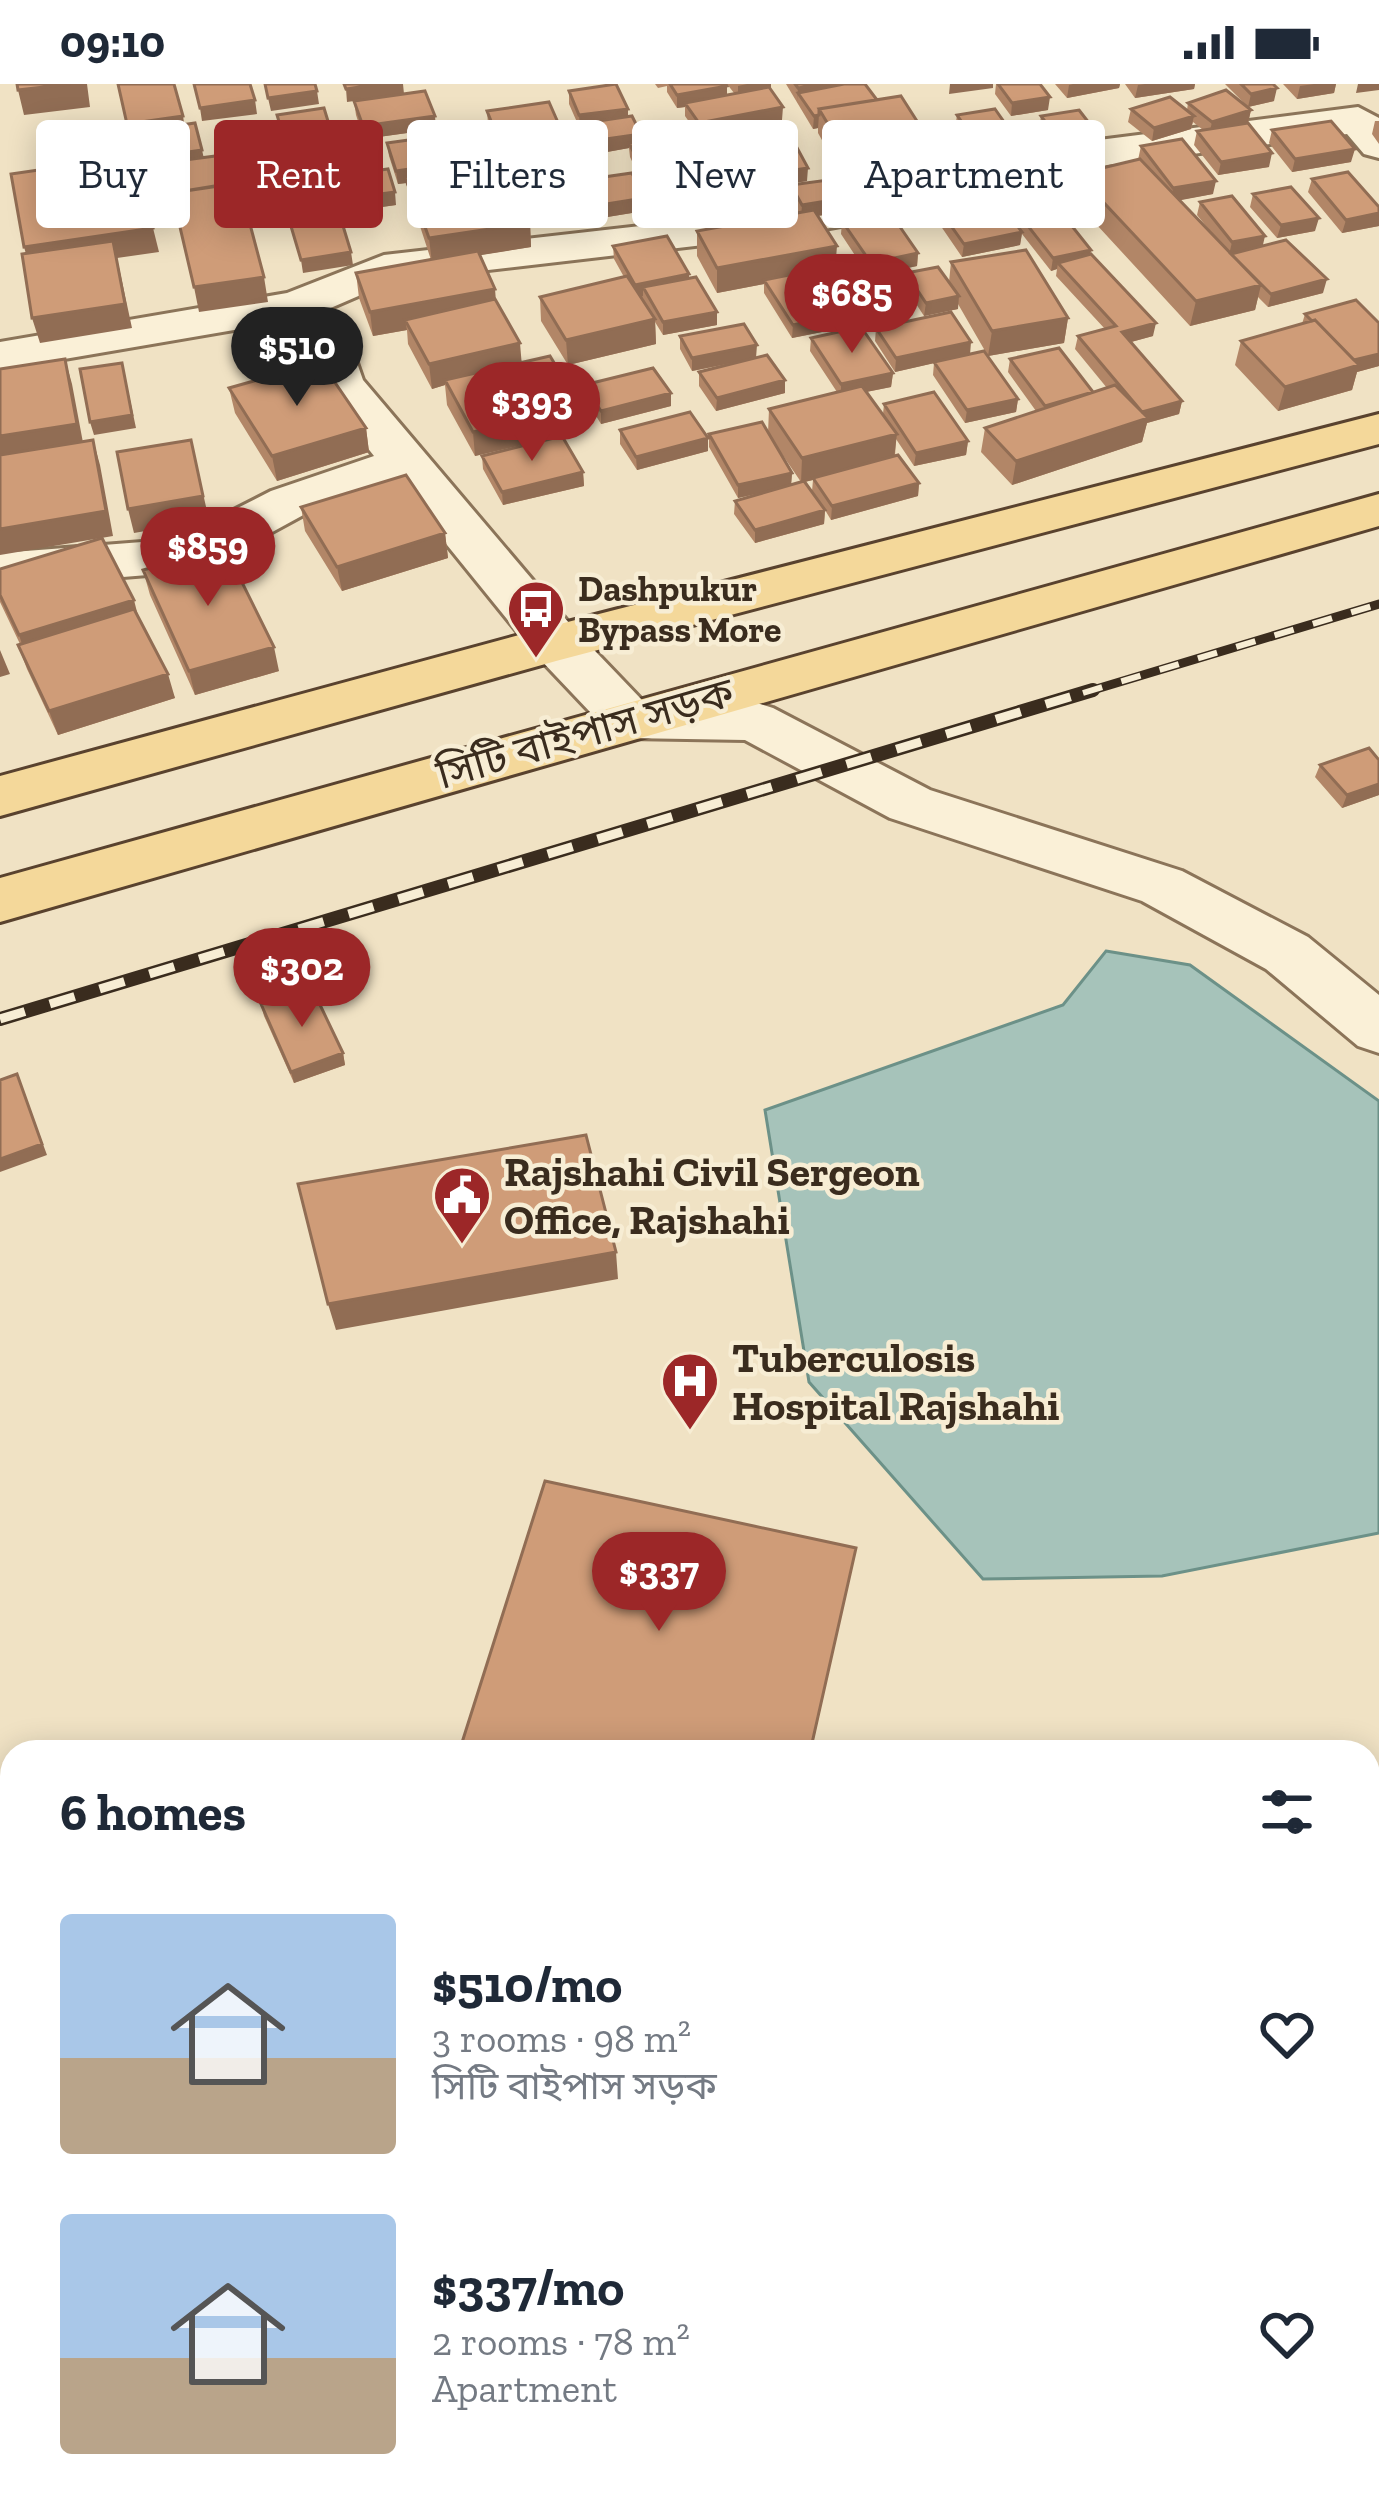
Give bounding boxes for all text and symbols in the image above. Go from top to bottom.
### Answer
text: 09:10 [60,15,165,69]
chip: Buy [36,120,190,228]
chip: Rent [214,120,383,228]
chip: Filters [407,120,608,228]
chip: New [632,120,798,228]
chip: Apartment [822,120,1105,228]
pin: $685 [781,254,923,356]
text: $685 [811,269,893,316]
pin: $510 [226,307,368,409]
text: $510 [258,322,336,369]
pin: $393 [461,362,603,464]
text: $393 [491,377,573,424]
pin: $859 [137,507,279,609]
text: $859 [167,522,249,569]
place label: Dashpukur Bypass More [578,567,782,651]
bus stop icon: Dashpukur Bypass More [505,578,567,660]
street label: সিটি বাইপাস সড়ক [430,666,740,800]
pin: $302 [231,928,373,1030]
text: $302 [260,943,344,990]
place label: Rajshahi Civil Sergeon Office, Rajshahi [504,1146,920,1245]
public building icon: Rajshahi Civil Sergeon Office, Rajshahi [431,1164,493,1246]
place label: Tuberculosis Hospital Rajshahi [732,1332,1060,1431]
hospital icon: Tuberculosis Hospital Rajshahi [659,1350,721,1432]
pin: $337 [588,1532,730,1634]
text: $337 [619,1547,699,1594]
icon: filters [1254,1779,1320,1845]
text: 6 homes [60,1782,246,1843]
text: $510/mo [432,1954,622,2015]
icon: home [156,1962,300,2106]
icon: heart [1254,2001,1320,2067]
text: 3 rooms · 98 m² [432,2015,691,2062]
text: সিটি বাইপাস সড়ক [432,2062,717,2109]
text: $337/mo [432,2257,624,2318]
icon: home [156,2262,300,2406]
icon: heart [1254,2301,1320,2367]
text: 2 rooms · 78 m² [432,2318,690,2365]
text: Apartment [432,2365,617,2412]

